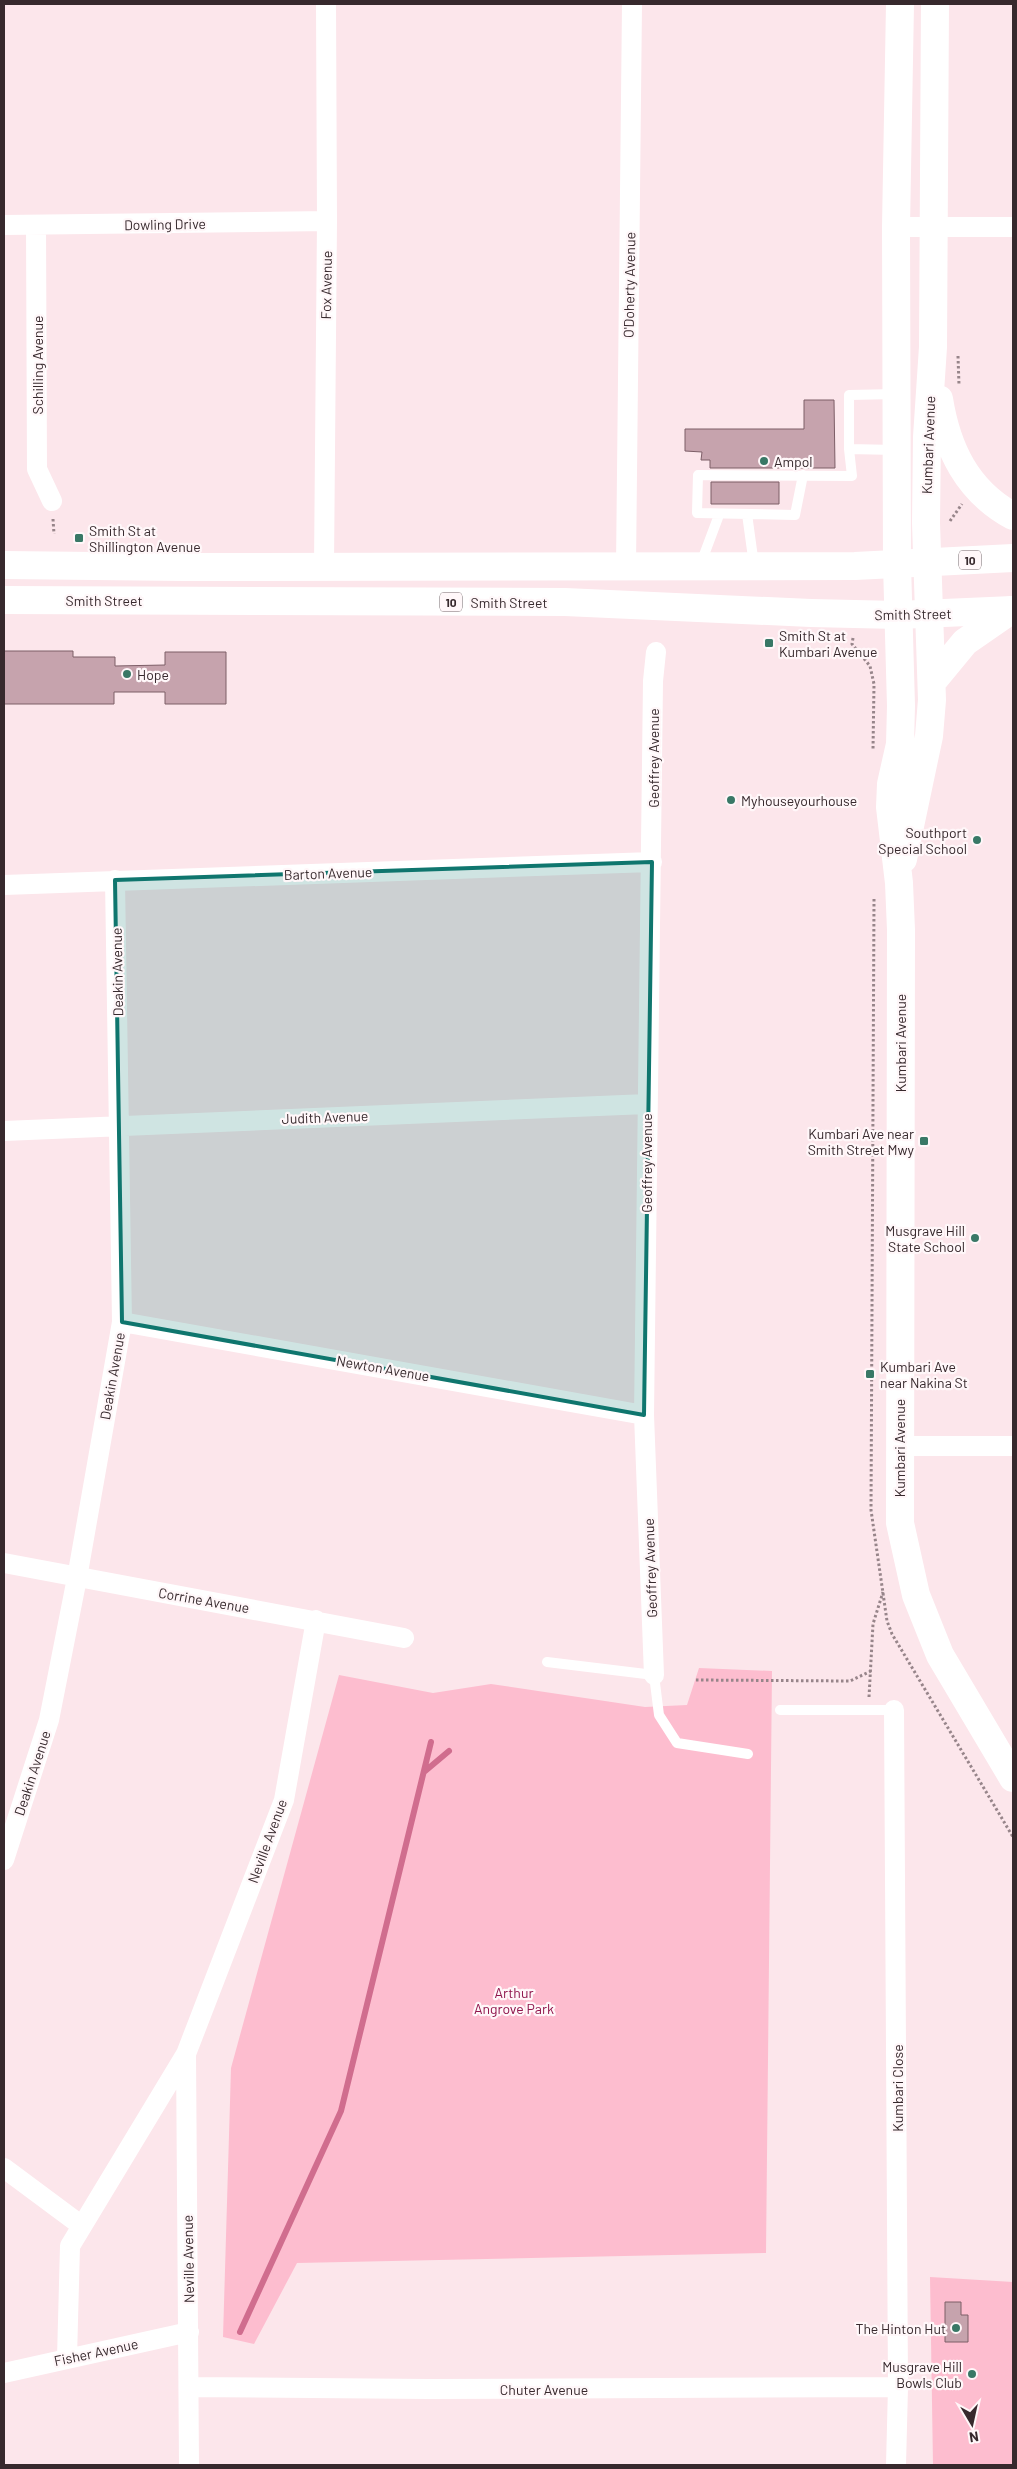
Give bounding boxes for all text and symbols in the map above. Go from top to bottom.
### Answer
street label: Dowling Drive [124,215,206,233]
street label: O'Doherty Avenue [620,232,638,338]
street label: Fox Avenue [317,250,335,320]
street label: Schilling Avenue [29,316,46,414]
street label: Kumbari Avenue [918,396,938,494]
place label: Ampol [774,453,813,470]
marker: Ampol [758,455,770,467]
place label: Smith St at Shillington Avenue [89,522,201,555]
marker: Smith St at Shillington Avenue [73,532,85,544]
road number: 10 [959,550,981,570]
street label: Smith Street [66,592,143,609]
road number: 10 [440,592,462,612]
street label: Smith Street [471,594,548,611]
street label: Smith Street [874,605,952,623]
place label: Smith St at Kumbari Avenue [779,627,877,660]
marker: Smith St at Kumbari Avenue [763,637,775,649]
place label: Hope [137,666,169,683]
marker: Hope [121,668,133,680]
street label: Geoffrey Avenue [645,708,662,808]
place label: Myhouseyourhouse [741,792,857,809]
marker: Myhouseyourhouse [725,794,737,806]
place label: Southport Special School [878,824,967,857]
marker: Southport Special School [971,834,983,846]
street label: Barton Avenue [283,863,373,883]
street label: Deakin Avenue [108,928,126,1016]
street label: Kumbari Avenue [892,994,909,1092]
street label: Judith Avenue [281,1107,369,1127]
street label: Geoffrey Avenue [638,1113,655,1213]
place label: Kumbari Ave near Smith Street Mwy [808,1125,915,1158]
marker: Kumbari Ave near Smith Street Mwy [918,1135,930,1147]
place label: Musgrave Hill State School [885,1222,965,1255]
marker: Musgrave Hill State School [969,1232,981,1244]
street label: Deakin Avenue [96,1331,128,1421]
street label: Newton Avenue [335,1351,431,1385]
place label: Kumbari Ave near Nakina St [880,1358,968,1391]
marker: Kumbari Ave near Nakina St [864,1368,876,1380]
street label: Kumbari Avenue [891,1399,908,1497]
street label: Geoffrey Avenue [640,1518,660,1618]
street label: Corrine Avenue [157,1584,251,1616]
street label: Deakin Avenue [10,1728,54,1818]
street label: Neville Avenue [244,1797,290,1885]
park label: Arthur Angrove Park [474,1984,554,2017]
street label: Kumbari Close [889,2044,906,2132]
street label: Neville Avenue [179,2215,197,2303]
place label: The Hinton Hut [855,2320,946,2337]
marker: The Hinton Hut [950,2322,962,2334]
street label: Fisher Avenue [52,2335,140,2369]
place label: Musgrave Hill Bowls Club [882,2358,962,2391]
marker: Musgrave Hill Bowls Club [966,2368,978,2380]
street label: Chuter Avenue [500,2381,588,2398]
north arrow [947,2399,997,2449]
text: N [968,2428,980,2446]

